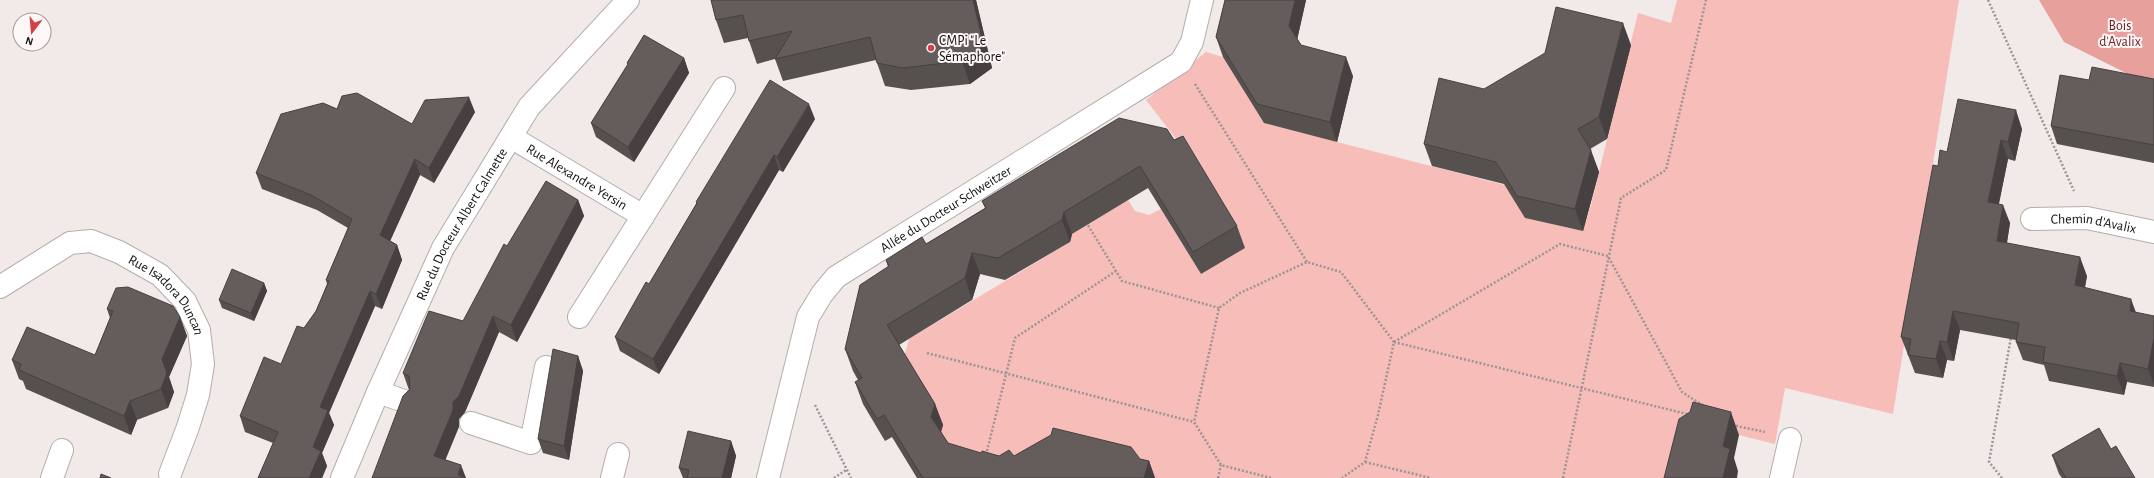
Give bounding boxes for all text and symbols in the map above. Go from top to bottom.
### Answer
north arrow [12,12,52,52]
park label: Bois d'Avalix [2099,19,2141,49]
place label: CMPi "Le Sémaphore" [939,34,1005,64]
text: N [24,35,35,47]
marker: CMPi "Le Sémaphore" [926,43,936,53]
street label: Rue Alexandre Yersin [524,142,629,213]
street label: Rue du Docteur Albert Calmette [414,146,510,303]
street label: Allée du Docteur Schweitzer [878,163,1015,256]
street label: Chemin d'Avalix [2050,212,2138,236]
street label: Rue Isadora Duncan [126,253,206,336]

